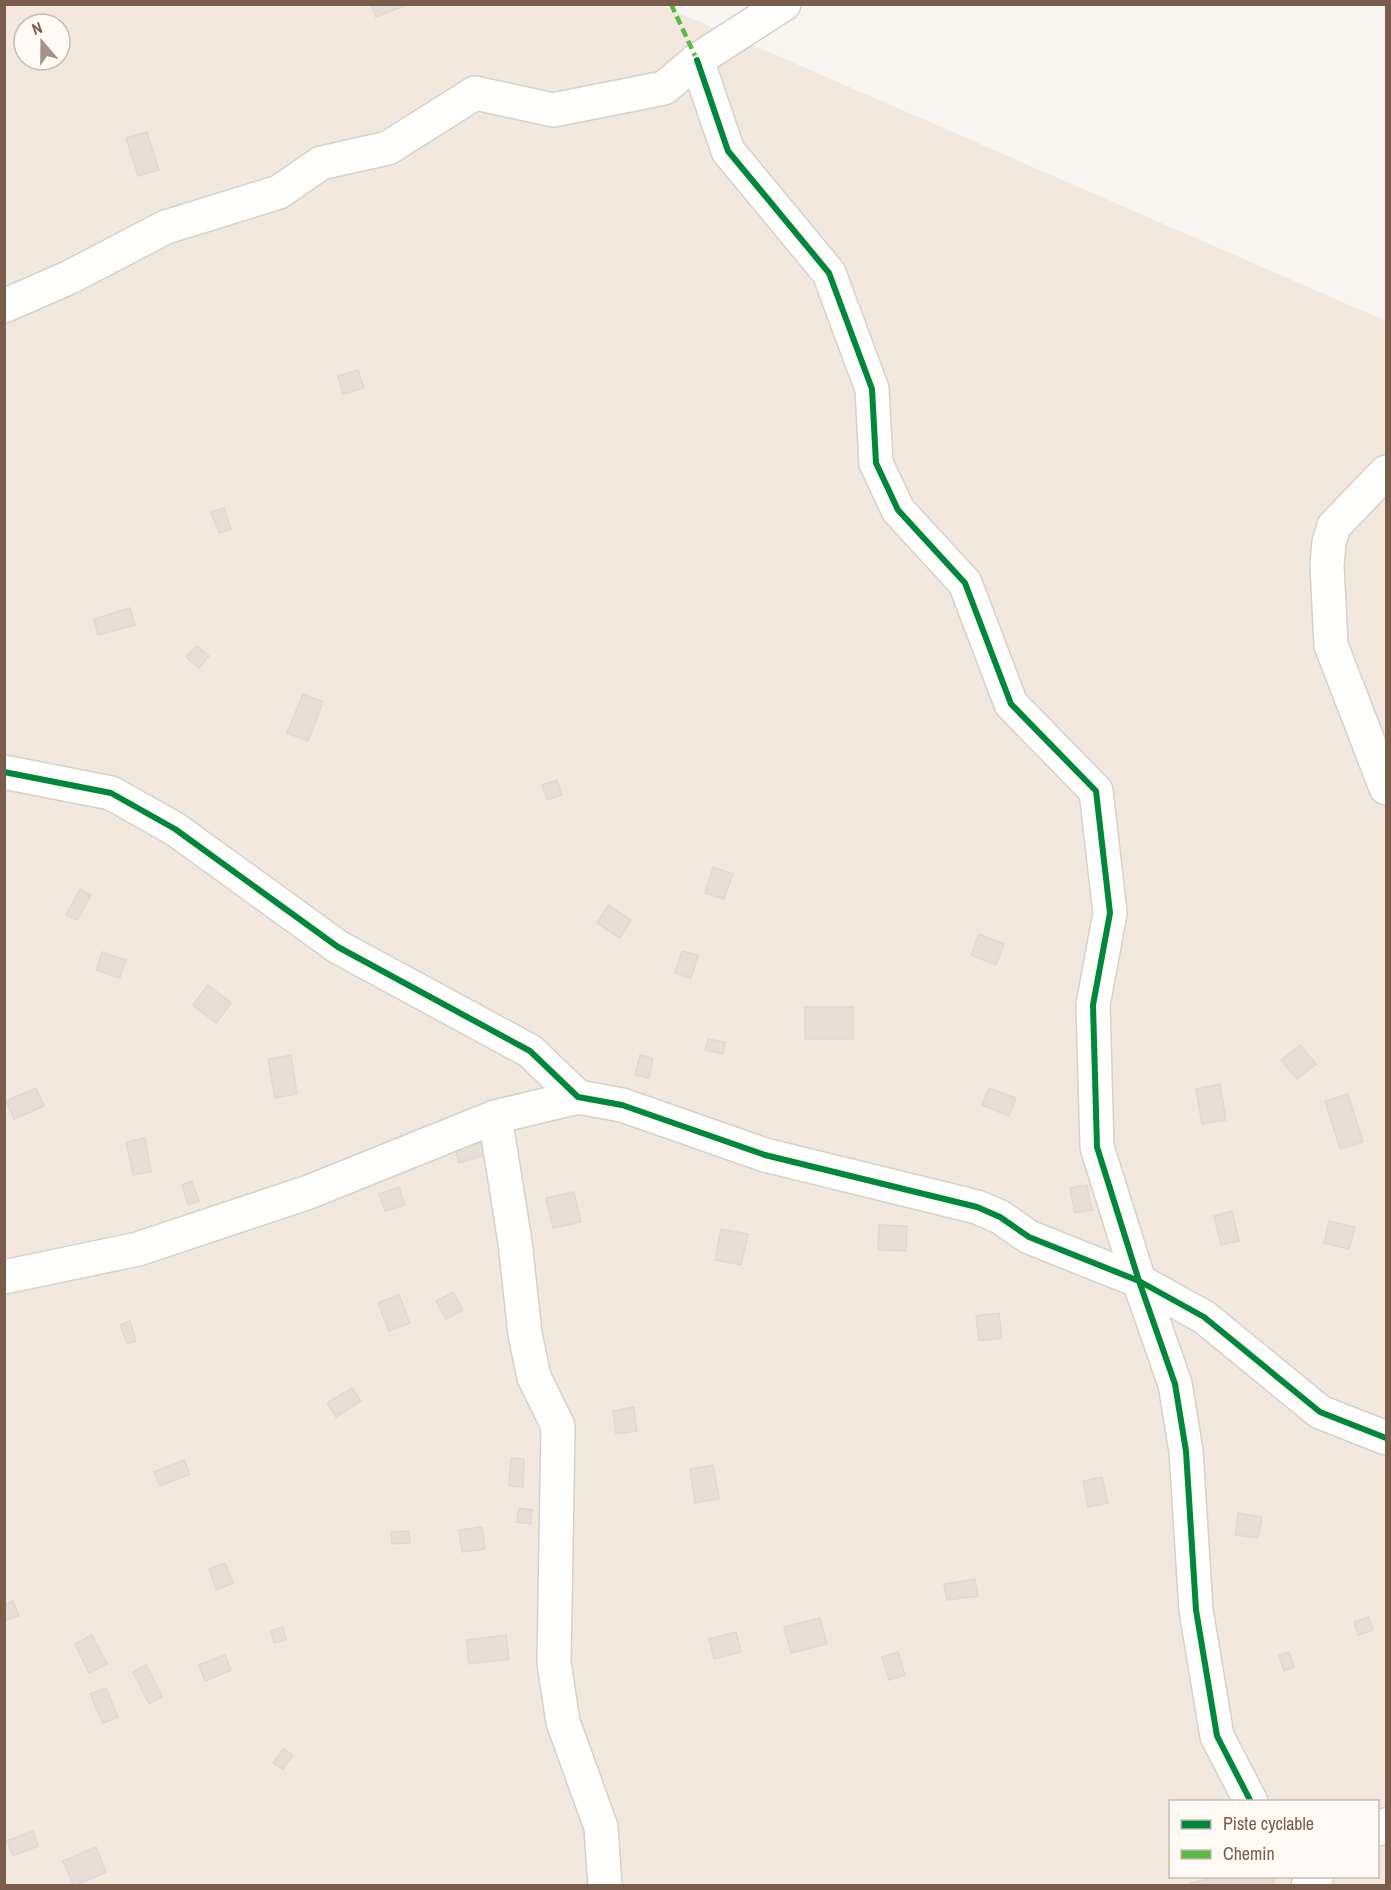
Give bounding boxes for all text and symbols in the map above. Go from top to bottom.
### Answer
north arrow [12,12,72,72]
text: N [29,16,45,40]
legend [1169,1800,1379,1878]
text: Piste cyclable [1223,1811,1314,1836]
text: Chemin [1223,1841,1275,1866]

